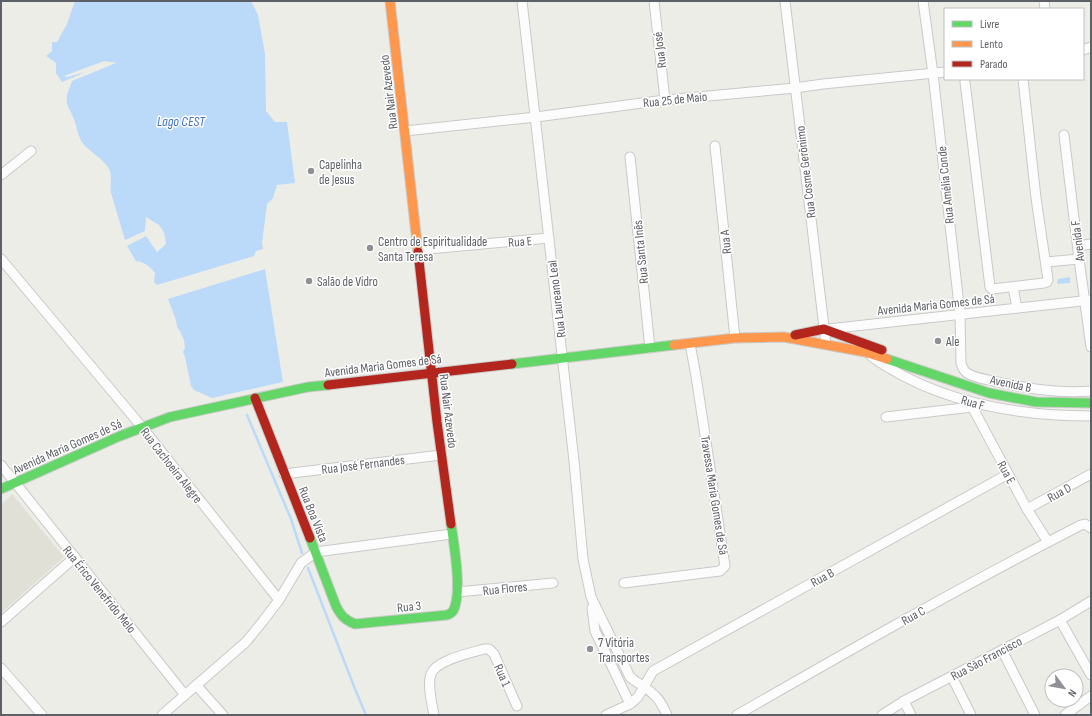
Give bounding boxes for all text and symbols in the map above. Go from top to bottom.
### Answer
legend [944,8,1084,80]
text: Livre [980,17,1000,32]
street label: Rua José [650,31,670,69]
text: Lento [980,37,1003,52]
street label: Rua Nair Azevedo [377,54,401,130]
text: Parado [980,57,1007,72]
street label: Rua 25 de Maio [642,89,708,111]
water label: Lago CEST [157,113,206,130]
street label: Rua Cosme Gerônimo [792,125,820,219]
street label: Rua Amélia Conde [934,145,958,224]
place label: Capelinha de Jesus [319,157,362,188]
marker: Capelinha de Jesus [306,166,316,176]
street label: Rua Santa Inês [630,219,652,284]
street label: Avenida F [1068,219,1089,263]
street label: Rua A [717,229,735,255]
street label: Rua E [507,233,533,251]
place label: Centro de Espiritualidade Santa Teresa [378,234,487,265]
marker: Centro de Espiritualidade Santa Teresa [365,243,375,253]
street label: Rua Laureano Leal [544,259,570,338]
place label: Salão de Vidro [317,274,378,290]
marker: Salão de Vidro [304,276,314,286]
street label: Avenida Maria Gomes de Sá [876,291,995,319]
place label: Ale [945,334,959,350]
marker: Ale [933,336,943,346]
street label: Avenida Maria Gomes de Sá [323,351,442,381]
street label: Avenida B [988,372,1033,396]
street label: Rua Nair Azevedo [436,373,460,449]
street label: Rua F [959,392,986,414]
street label: Avenida Maria Gomes de Sá [10,416,124,479]
street label: Rua Cachoeira Alegre [137,425,206,507]
street label: Travessa Maria Gomes de Sá [697,434,731,556]
street label: Rua José Fernandes [321,452,406,478]
street label: Rua E [993,458,1019,487]
street label: Rua D [1045,480,1074,506]
street label: Rua Boa Vista [295,484,331,545]
street label: Rua Érico Venefrido Melo [59,543,139,636]
street label: Rua B [808,565,837,591]
street label: Rua Flores [482,579,528,599]
street label: Rua 3 [396,598,422,616]
street label: Rua C [899,603,928,629]
street label: Rua São Francisco [948,633,1025,684]
place label: 7 Vitória Transportes [598,635,650,666]
marker: 7 Vitória Transportes [585,644,595,654]
street label: Rua 1 [490,662,514,690]
north arrow [1044,668,1084,708]
text: N [1065,687,1079,699]

